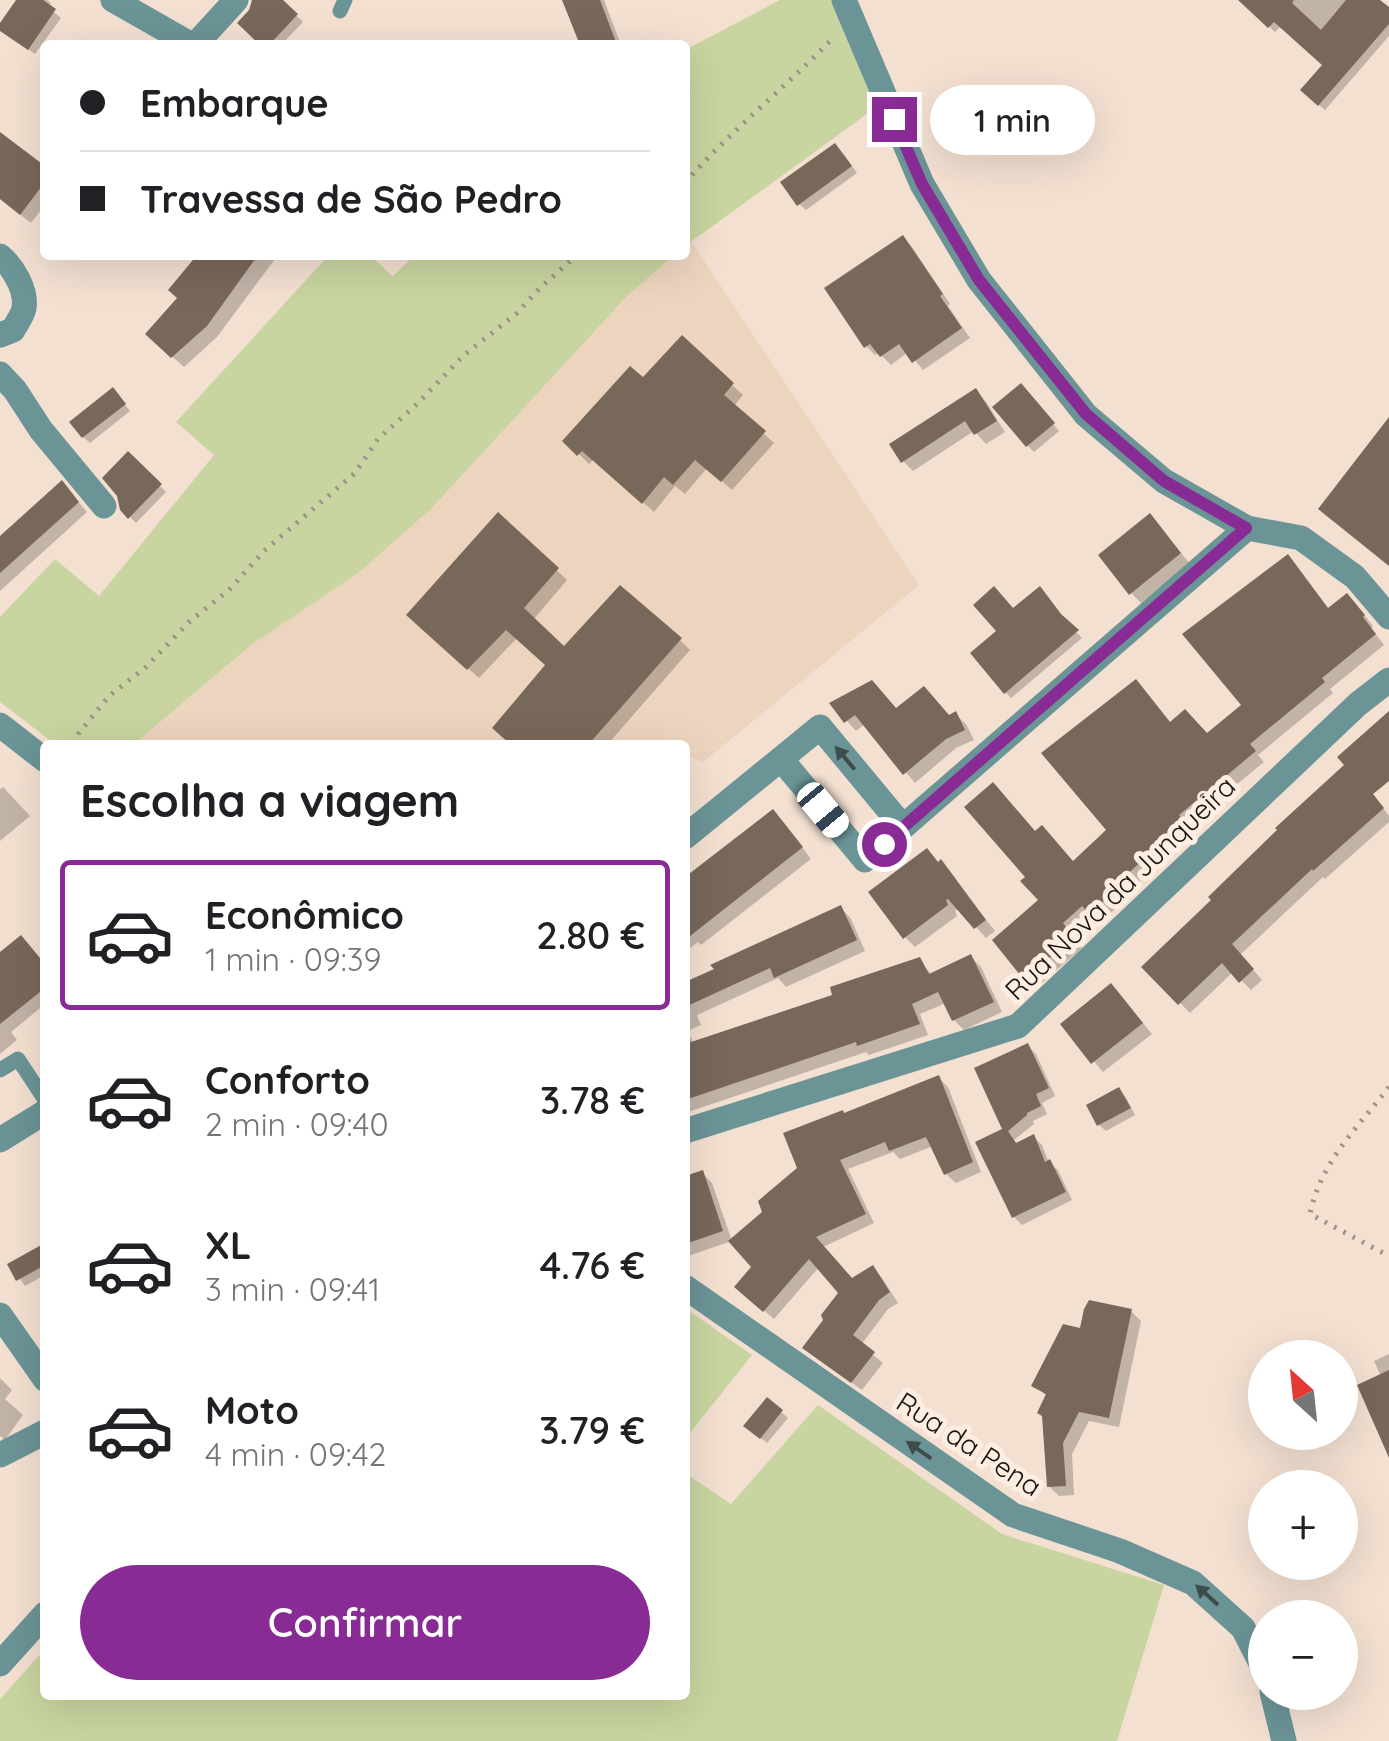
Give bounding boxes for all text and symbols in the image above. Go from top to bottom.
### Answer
text: Embarque [140,79,329,127]
callout: 1 min [929,84,1094,154]
route end [872,97,917,142]
text: 1 min [974,100,1051,140]
text: Travessa de São Pedro [140,175,562,223]
one-way arrow [835,745,857,770]
street label: Rua Nova da Junqueira [997,768,1242,1007]
text: Escolha a viagem [80,772,459,828]
car [792,777,854,843]
route start [862,822,907,867]
icon: car [85,890,175,980]
text: Econômico [205,891,404,939]
text: 2.80 € [536,911,645,959]
text: 1 min · 09:39 [205,939,381,979]
icon: car [85,1055,175,1145]
text: Conforto [205,1056,370,1104]
text: 3.78 € [540,1076,645,1124]
text: 2 min · 09:40 [205,1104,389,1144]
icon: car [85,1220,175,1310]
text: XL [205,1221,251,1269]
text: 4.76 € [540,1241,645,1289]
text: 3 min · 09:41 [205,1269,380,1309]
north arrow [1248,1340,1358,1450]
map controls [1248,1340,1358,1710]
street label: Rua da Pena [890,1384,1048,1503]
icon: car [85,1385,175,1475]
text: Moto [205,1386,299,1434]
text: 3.79 € [539,1406,645,1454]
text: 4 min · 09:42 [205,1434,386,1474]
one-way arrow [906,1441,933,1460]
button: + [1248,1470,1358,1580]
button: Confirmar [80,1565,650,1680]
one-way arrow [1195,1585,1220,1607]
button: − [1248,1600,1358,1710]

